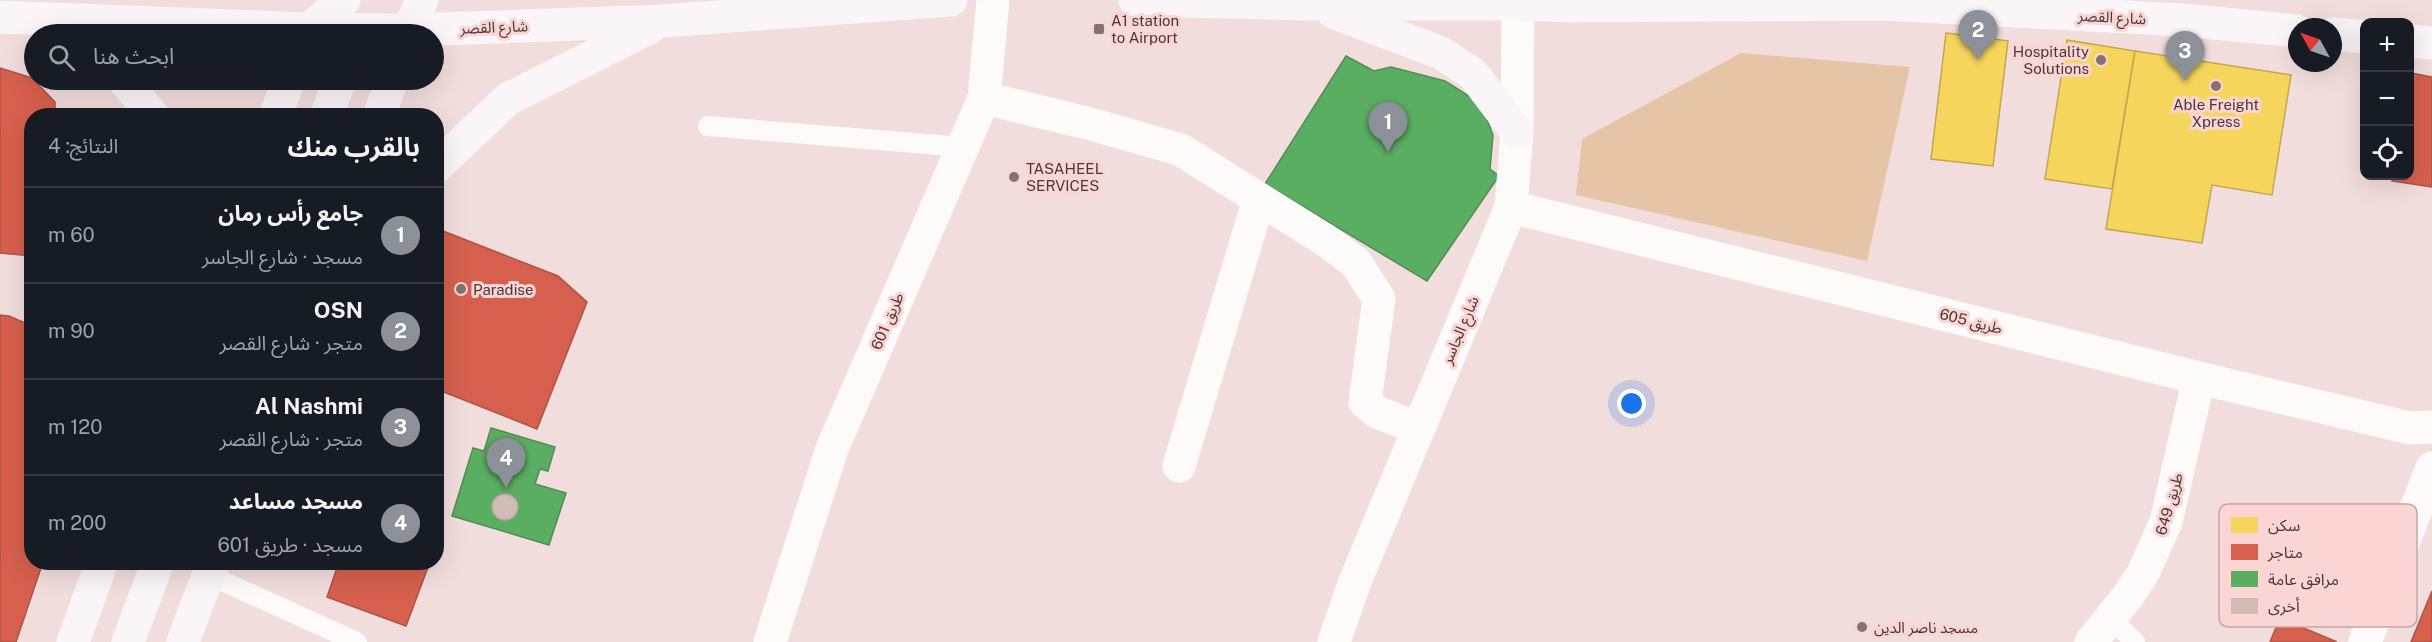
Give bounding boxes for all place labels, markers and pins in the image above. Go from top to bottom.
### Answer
pin: 2 [1958,10,1998,60]
place label: A1 station to Airport [1111,12,1179,46]
marker: A1 station to Airport [1092,22,1106,36]
pin: 3 [2166,32,2204,81]
place label: Hospitality Solutions [2013,43,2089,77]
marker: Hospitality Solutions [2094,53,2108,67]
marker: Able Freight Xpress [2209,79,2223,93]
place label: Able Freight Xpress [2173,96,2259,130]
pin: 1 [1368,102,1408,152]
place label: TASAHEEL SERVICES [1026,160,1103,194]
marker: TASAHEEL SERVICES [1007,170,1021,184]
place label: Paradise [473,281,533,298]
marker: Paradise [454,282,468,296]
pin: 4 [486,438,526,488]
place label: مسجد ناصر الدين [1874,619,1978,637]
marker: مسجد ناصر الدين [1855,620,1869,634]

